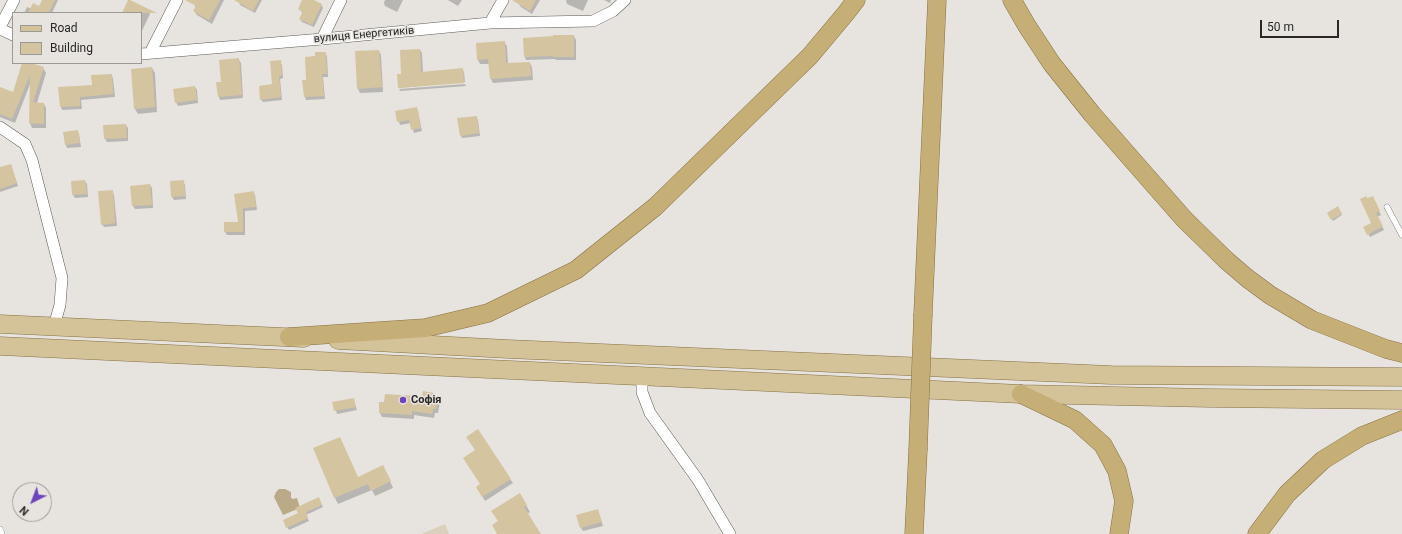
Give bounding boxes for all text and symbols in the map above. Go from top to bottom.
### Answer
legend [12,12,142,64]
scale bar [1262,12,1341,38]
text: 50 m [1267,20,1294,34]
text: Road [50,21,78,35]
street label: вулиця Енергетиків [313,24,415,46]
text: Building [50,41,93,55]
place label: Софія [411,393,442,407]
marker: Софія [398,395,408,405]
north arrow [12,482,52,522]
text: N [17,503,32,518]

